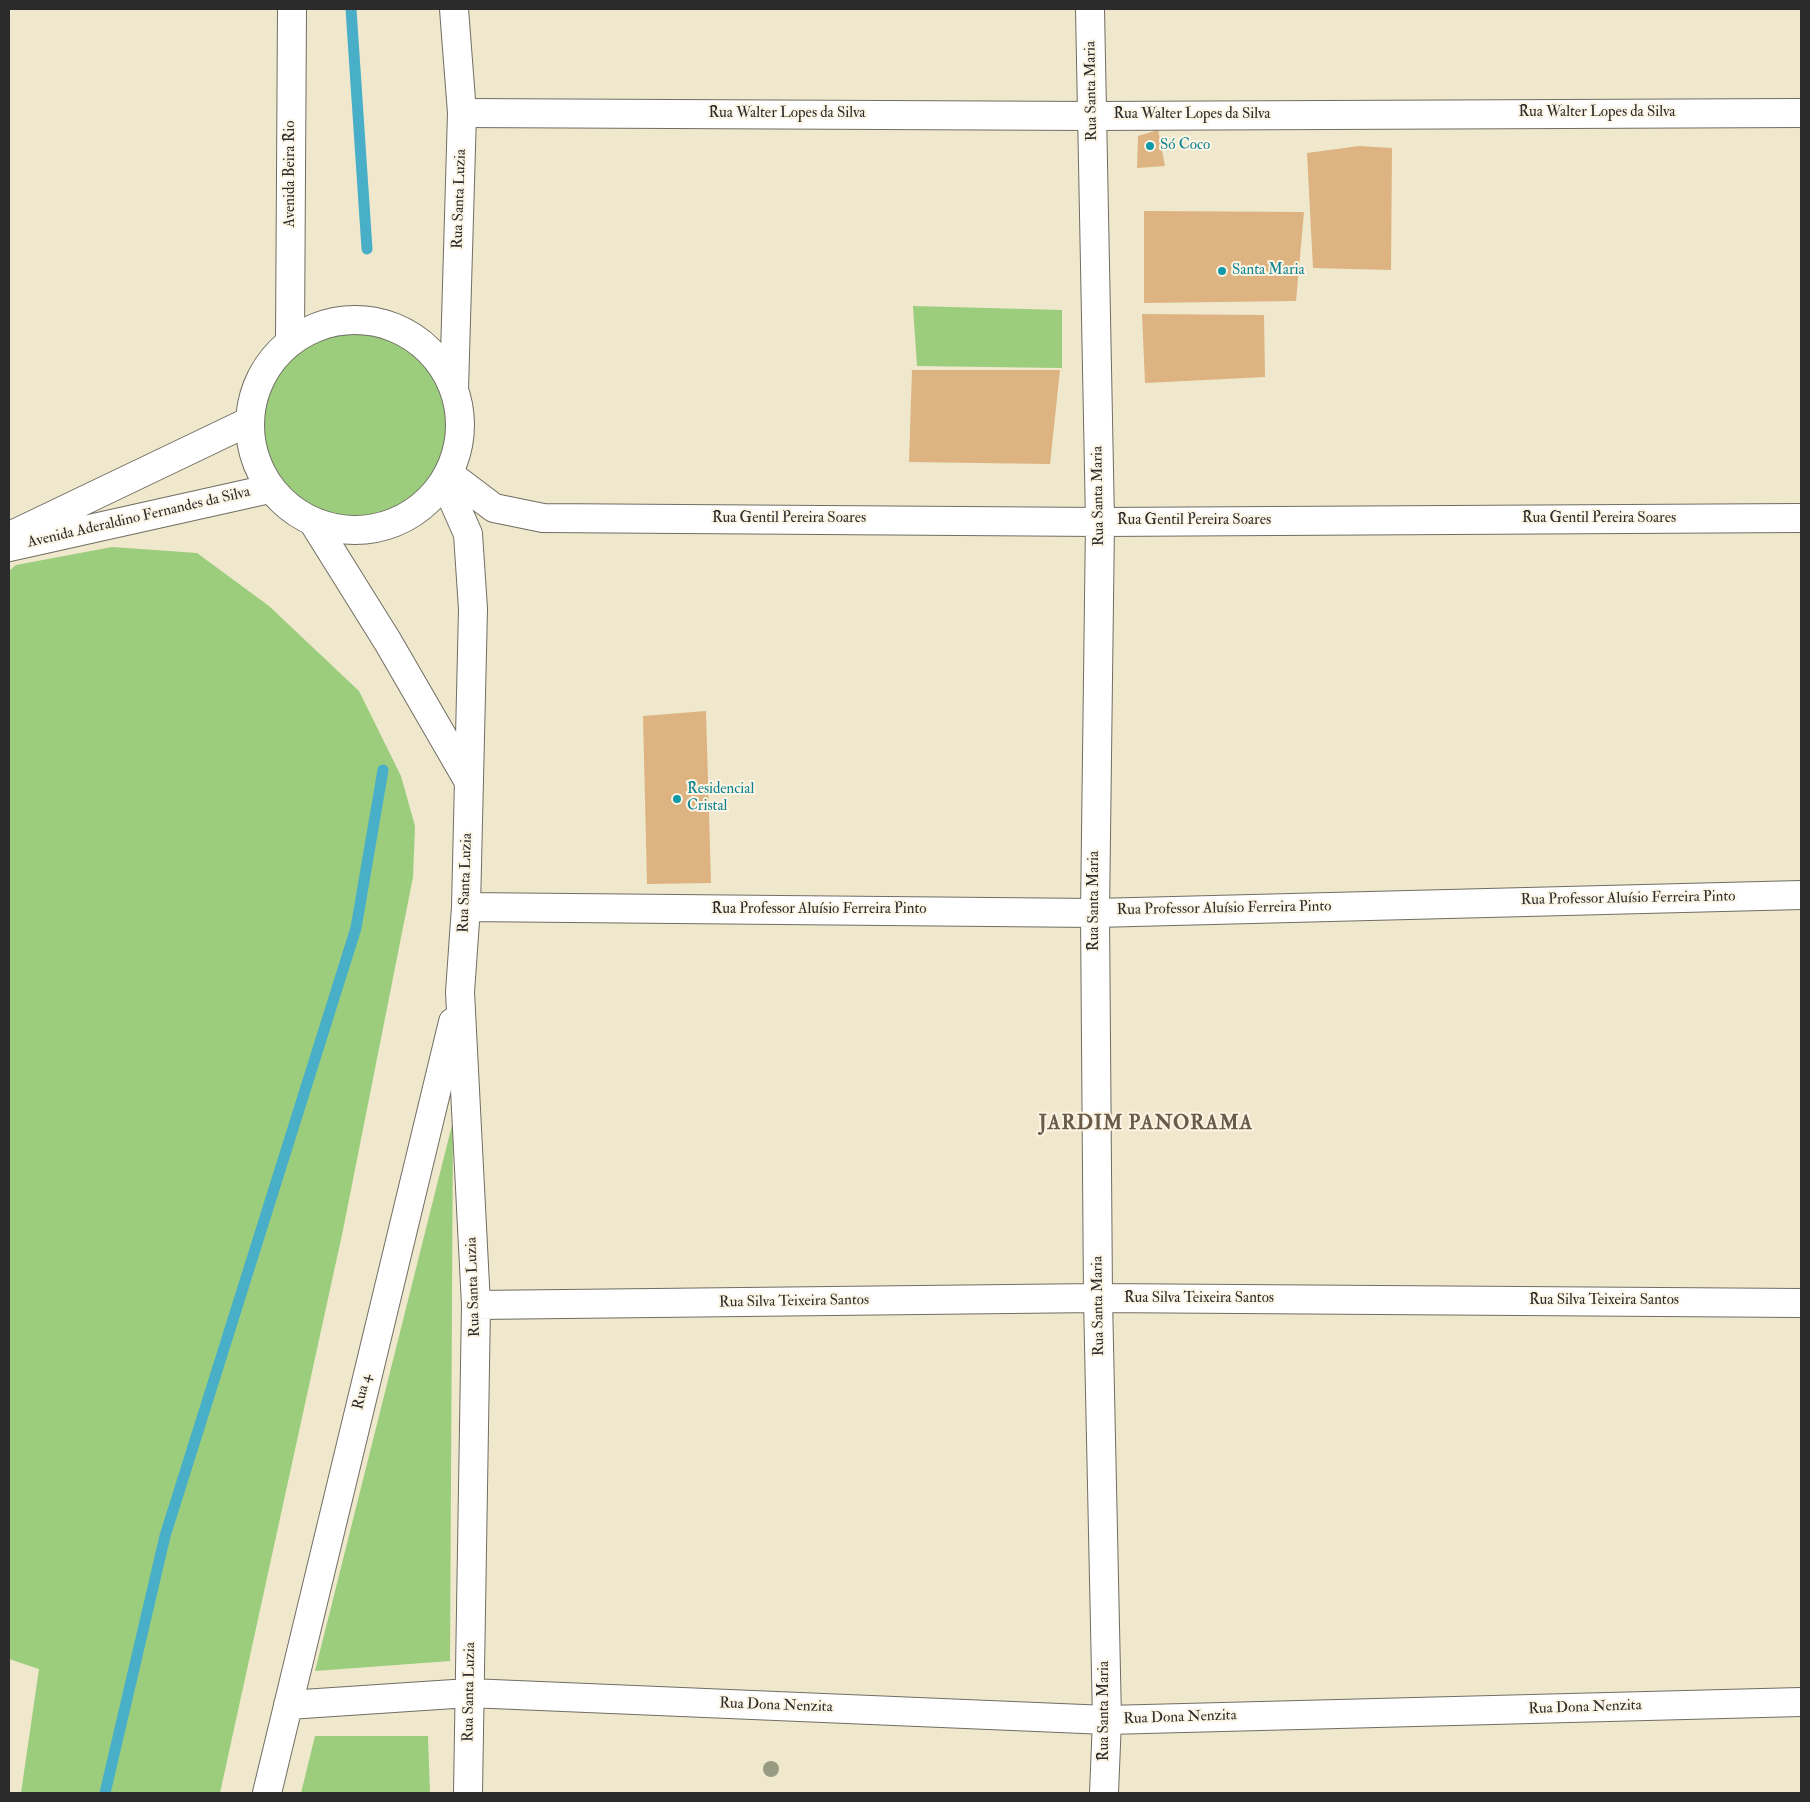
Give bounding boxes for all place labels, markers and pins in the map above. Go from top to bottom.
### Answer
place label: Só Coco [1160,137,1210,155]
marker: Só Coco [1144,140,1156,152]
place label: Santa Maria [1232,262,1305,280]
marker: Santa Maria [1216,265,1228,277]
place label: Residencial Cristal [687,781,754,816]
marker: Residencial Cristal [671,793,683,805]

